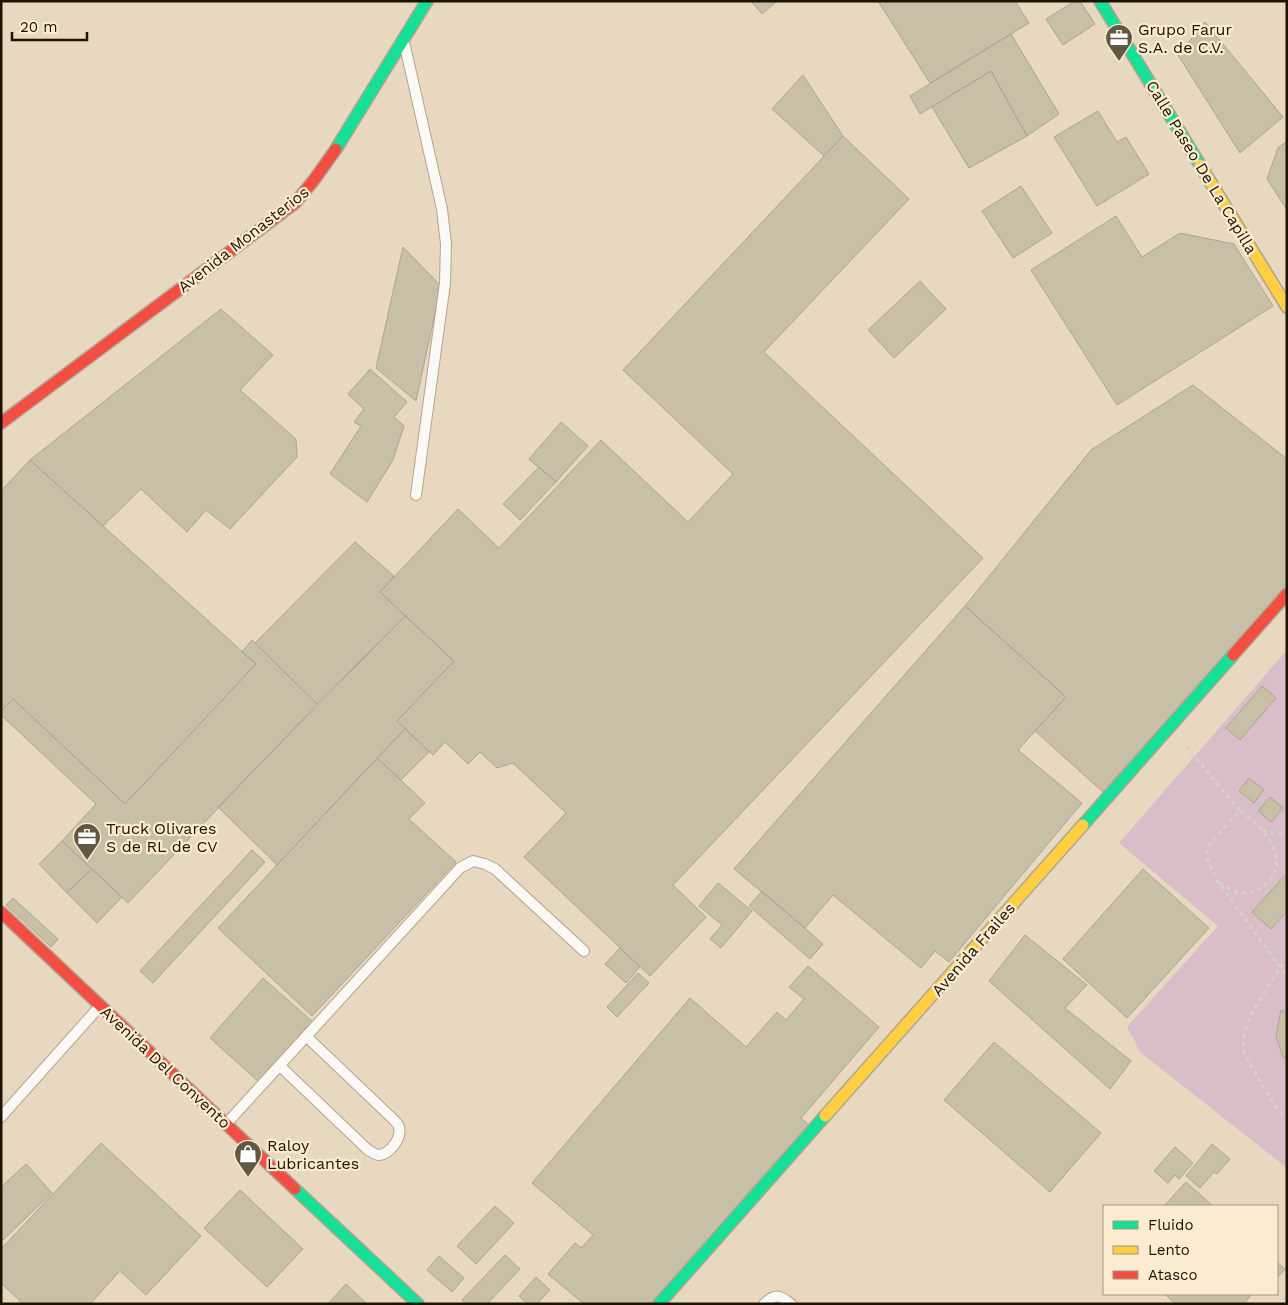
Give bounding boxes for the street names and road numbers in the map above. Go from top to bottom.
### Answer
street label: Calle Paseo De La Capilla [1142,77,1261,258]
street label: Avenida Monasterios [174,182,313,297]
street label: Avenida Frailes [928,899,1019,1000]
street label: Avenida Del Convento [97,1002,234,1132]

